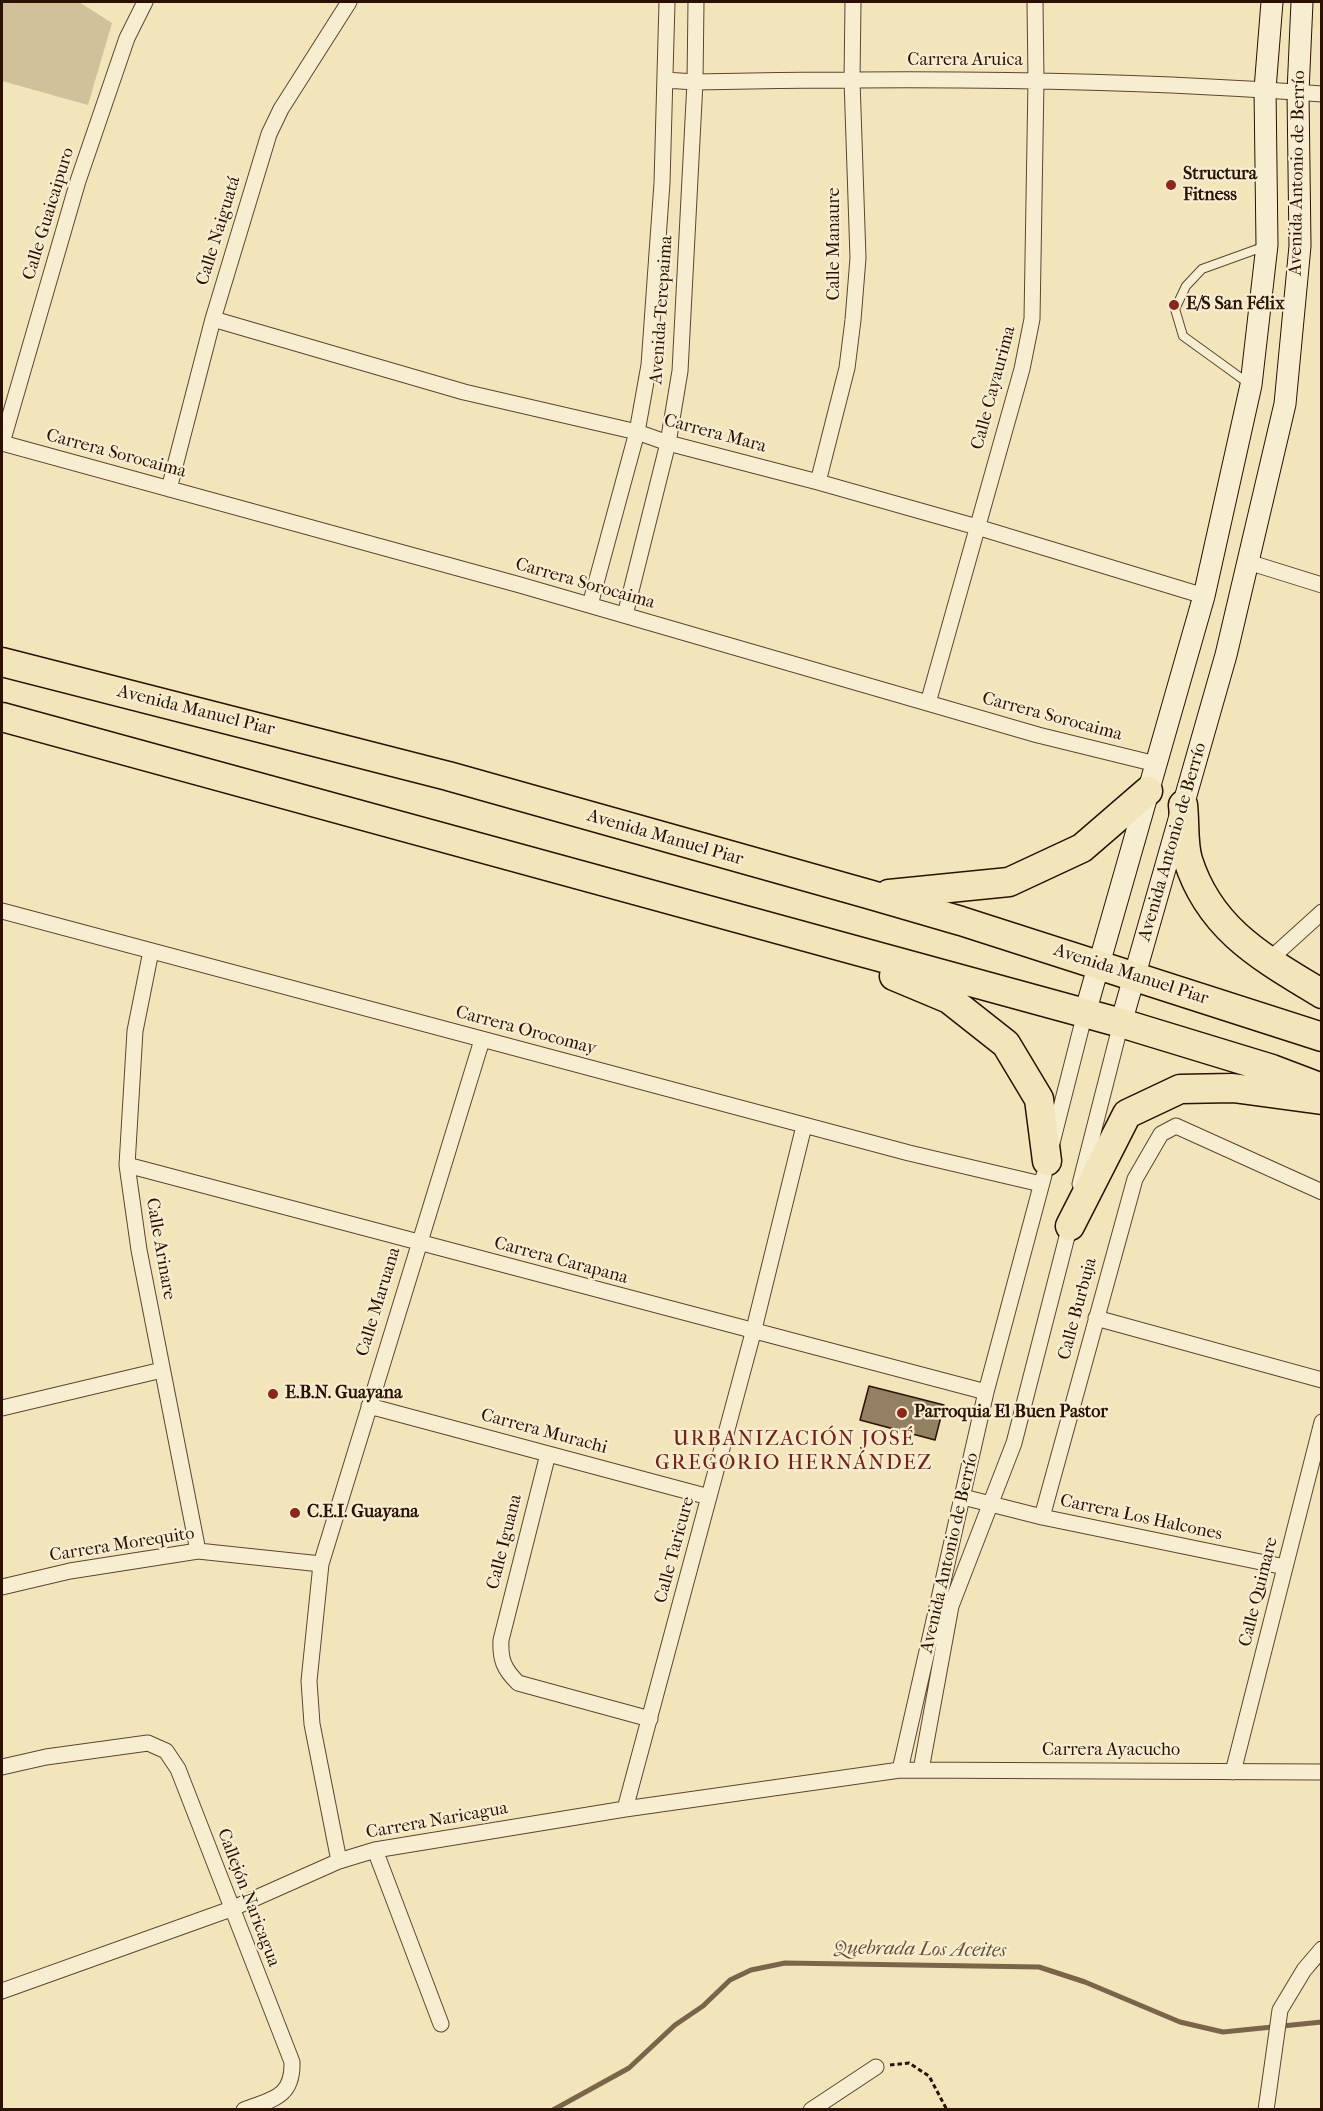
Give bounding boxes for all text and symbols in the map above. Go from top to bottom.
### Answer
street label: Carrera Aruica [907,50,1023,72]
street label: Avenida Antonio de Berrío [1285,70,1311,276]
street label: Calle Guaicaipuro [19,145,79,283]
place label: Structura Fitness [1183,164,1257,207]
street label: Calle Naiguatá [192,174,246,288]
marker: Structura Fitness [1164,178,1178,192]
street label: Calle Manaure [824,187,846,301]
street label: Avenida Terepaima [646,235,678,385]
place label: E/S San Félix [1186,294,1285,316]
marker: E/S San Félix [1167,298,1181,312]
street label: Calle Cayaurima [967,324,1021,452]
street label: Carrera Mara [661,410,769,458]
street label: Carrera Sorocaima [44,425,188,483]
street label: Carrera Sorocaima [513,554,657,614]
street label: Avenida Manuel Piar [115,681,277,741]
street label: Carrera Sorocaima [980,688,1124,746]
street label: Avenida Antonio de Berrío [1134,740,1212,944]
street label: Avenida Manuel Piar [584,805,746,871]
street label: Avenida Manuel Piar [1051,940,1211,1010]
street label: Carrera Orocomay [453,1002,599,1060]
street label: Calle Arinare [140,1196,180,1302]
street label: Carrera Carapana [492,1233,630,1289]
street label: Calle Maruana [352,1245,406,1359]
street label: Calle Burbuja [1054,1256,1102,1362]
place label: E.B.N. Guayana [285,1383,402,1405]
marker: E.B.N. Guayana [266,1387,280,1401]
place label: Parroquia El Buen Pastor [914,1402,1108,1424]
street label: Carrera Murachi [478,1405,610,1459]
marker: Parroquia El Buen Pastor [895,1406,909,1420]
district label: URBANIZACIÓN JOSÉ GREGORIO HERNÁNDEZ [655,1427,933,1477]
street label: Avenida Antonio de Berrío [916,1451,984,1655]
street label: Carrera Los Halcones [1058,1490,1224,1546]
street label: Calle Iguana [483,1492,527,1592]
street label: Calle Taricure [650,1494,700,1606]
place label: C.E.I. Guayana [307,1502,419,1524]
marker: C.E.I. Guayana [288,1506,302,1520]
street label: Carrera Morequito [48,1523,196,1567]
street label: Calle Quimare [1235,1535,1283,1649]
street label: Carrera Ayacucho [1042,1740,1180,1762]
street label: Carrera Naricagua [364,1798,510,1844]
street label: Callejón Naricagua [212,1826,284,1970]
water label: Quebrada Los Aceites [834,1936,1006,1964]

